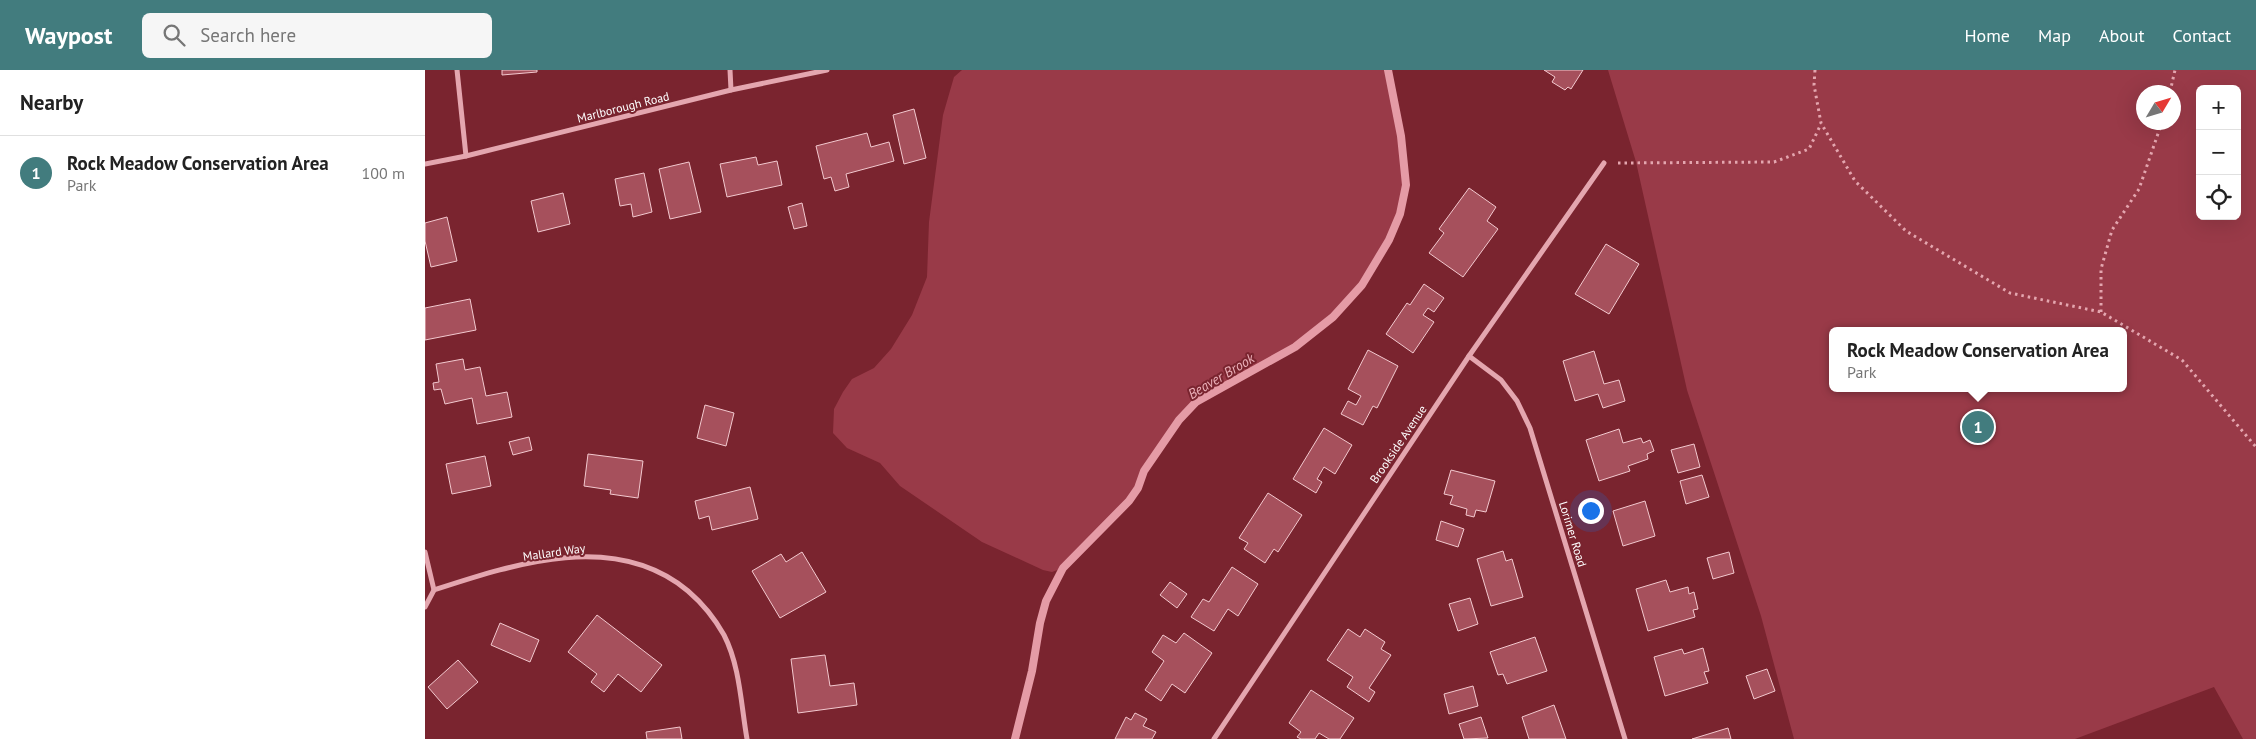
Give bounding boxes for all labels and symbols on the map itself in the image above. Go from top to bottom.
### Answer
north arrow [2136,85,2181,130]
street label: Marlborough Road [575,88,671,126]
water label: Beaver Brook [1184,349,1258,403]
street label: Brookside Avenue [1366,402,1430,486]
pin: 1 [1962,408,1994,446]
your location [1578,498,1604,524]
street label: Lorimer Road [1556,499,1590,569]
street label: Mallard Way [522,540,587,564]

